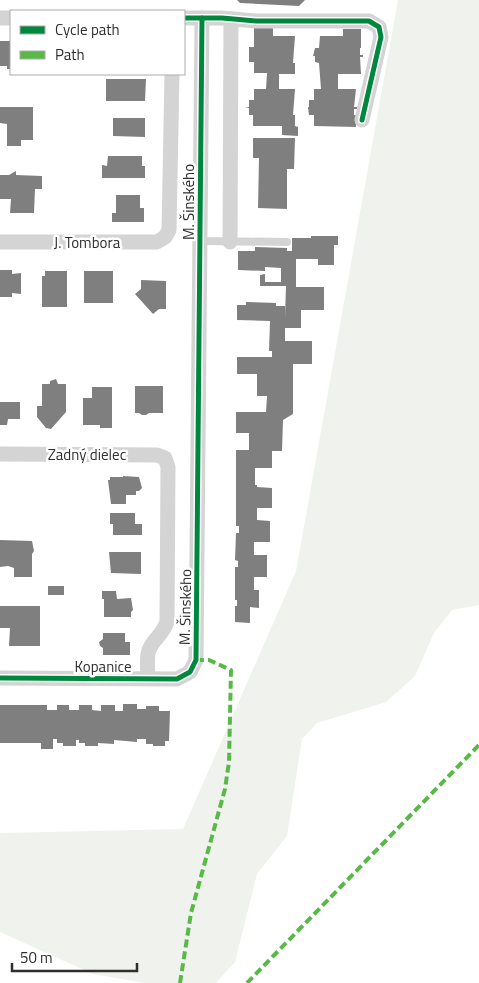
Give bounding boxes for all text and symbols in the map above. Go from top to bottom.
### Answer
legend [10,10,185,75]
text: Cycle path [55,18,120,41]
text: Path [55,43,85,66]
street label: M. Šinského [177,164,200,240]
street label: J. Tombora [54,231,121,254]
street label: Zadný dielec [48,443,126,466]
street label: M. Šinského [173,569,197,645]
street label: Kopanice [74,655,132,678]
scale bar [12,940,138,972]
text: 50 m [20,946,53,969]

